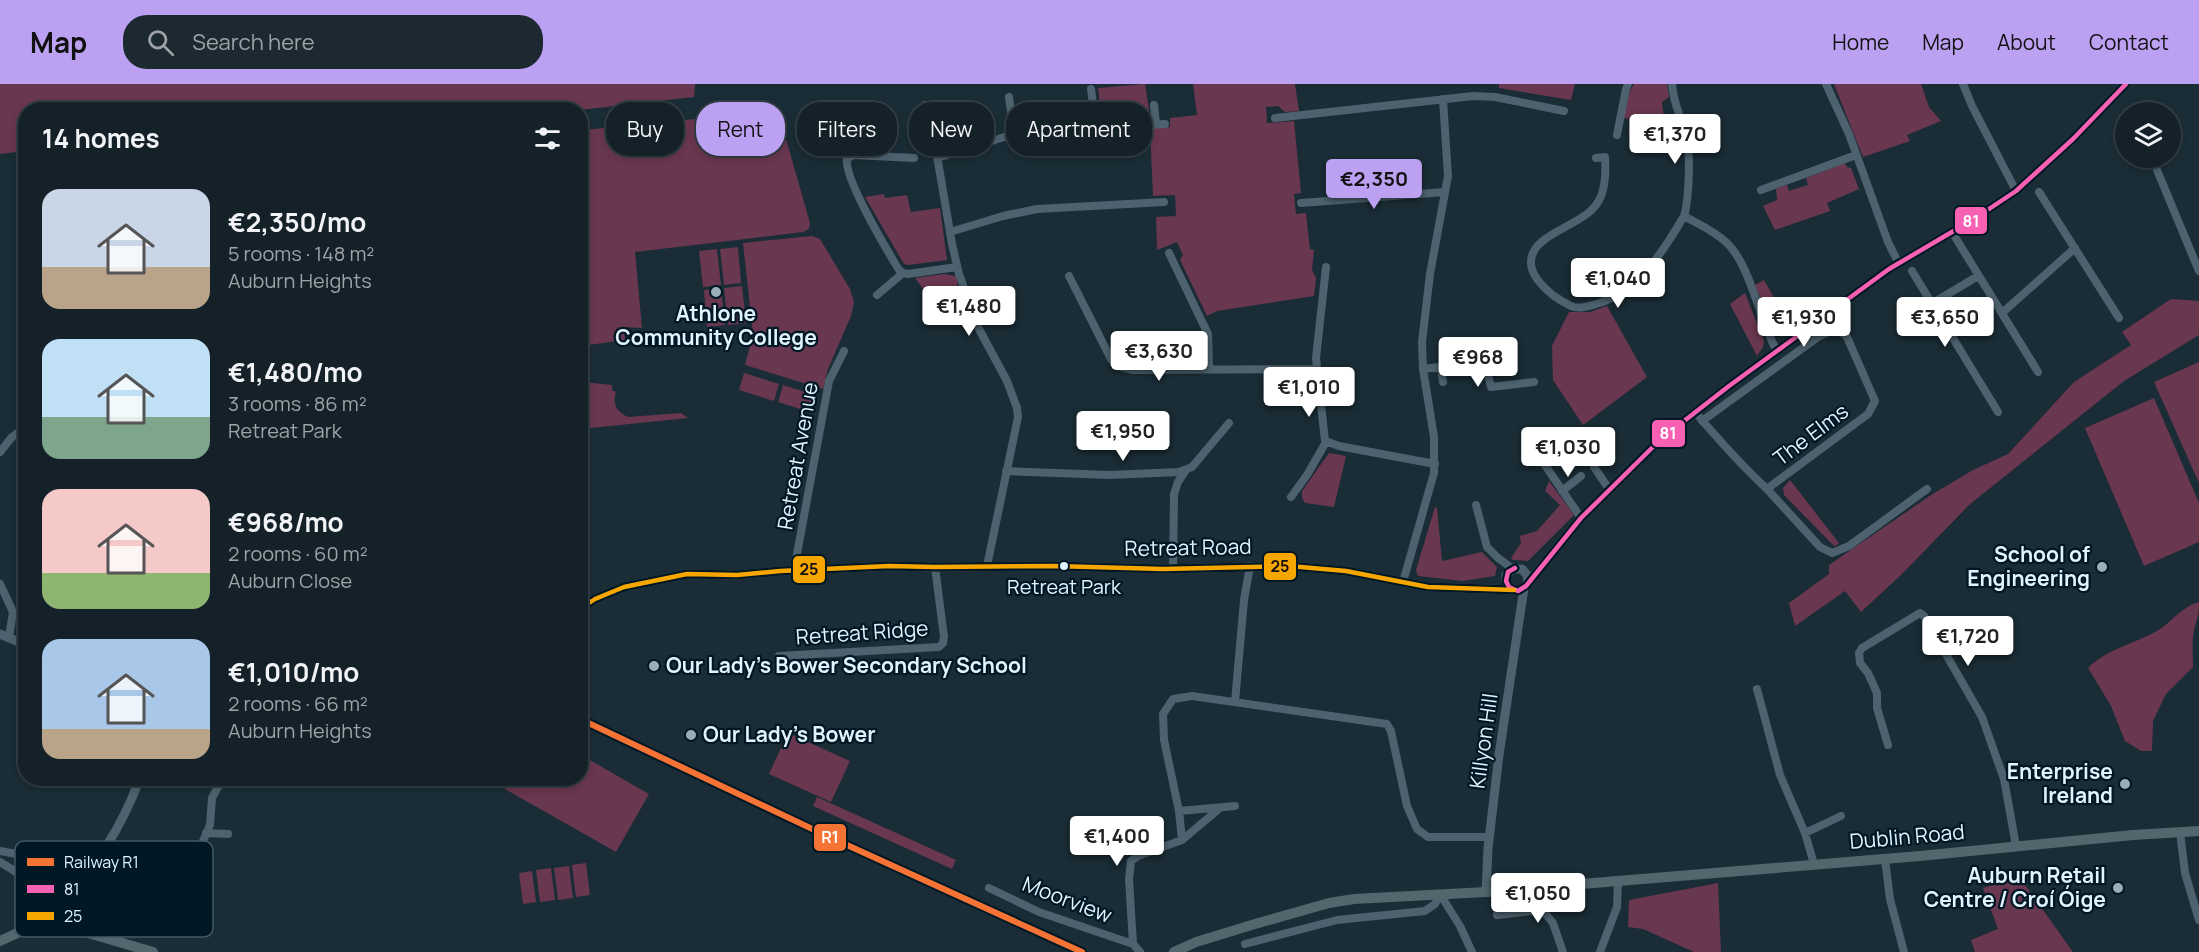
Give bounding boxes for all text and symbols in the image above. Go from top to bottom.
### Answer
search box [123,15,543,69]
text: Map [30,23,87,61]
icon: search [144,26,177,59]
text: Search here [192,27,315,57]
text: Home [1832,28,1889,56]
text: Map [1922,28,1964,56]
text: About [1997,28,2056,56]
text: Contact [2089,28,2169,56]
chip: Buy [606,102,684,156]
chip: Rent [696,102,785,156]
chip: Filters [797,102,897,156]
chip: New [909,102,994,156]
chip: Apartment [1006,102,1152,156]
map controls [2115,102,2181,168]
button: layers [2115,102,2181,168]
pin: €1,370 [1626,114,1724,165]
text: 14 homes [42,120,160,156]
text: €1,370 [1643,120,1707,147]
icon: filters [531,122,564,155]
pin: €2,350 [1325,159,1423,210]
text: €2,350 [1340,165,1408,192]
text: €2,350/mo [228,204,366,240]
line badge: 81 [1954,206,1988,235]
text: 81 [1963,210,1979,232]
icon: home [90,213,162,285]
text: 5 rooms · 148 m² [228,240,374,267]
pin: €1,040 [1569,258,1667,309]
text: €1,040 [1585,264,1651,291]
text: Auburn Heights [228,267,372,294]
marker: Athlone Community College [709,285,723,299]
pin: €1,480 [920,286,1018,337]
text: €1,480 [936,292,1002,319]
pin: €1,930 [1755,297,1853,348]
pin: €3,650 [1896,297,1994,348]
place label: Athlone Community College [615,299,817,351]
text: €1,930 [1772,303,1836,330]
text: €3,650 [1911,303,1979,330]
pin: €3,630 [1110,331,1208,382]
text: €3,630 [1125,337,1193,364]
pin: €968 [1442,337,1514,388]
text: €968 [1453,343,1503,370]
text: €1,480/mo [228,354,363,390]
icon: home [90,363,162,435]
pin: €1,010 [1260,367,1358,418]
text: €1,010 [1278,373,1340,400]
street label: Retreat Avenue [770,380,824,532]
text: 3 rooms · 86 m² [228,390,367,417]
street label: The Elms [1767,397,1854,472]
pin: €1,950 [1074,411,1172,462]
text: Retreat Park [228,417,342,444]
text: €1,950 [1091,417,1156,444]
line badge: 81 [1651,419,1686,448]
text: 81 [1660,422,1676,444]
pin: €1,030 [1519,427,1617,478]
text: €1,030 [1535,433,1601,460]
text: €968/mo [228,504,344,540]
icon: home [90,513,162,585]
street label: Retreat Road [1124,532,1252,562]
text: 2 rooms · 60 m² [228,540,368,567]
place label: School of Engineering [1967,540,2090,592]
line badge: 25 [1263,552,1297,581]
line badge: 25 [792,555,826,584]
text: 25 [1271,555,1289,577]
text: 25 [800,558,818,580]
marker: Retreat Park [1058,560,1070,572]
marker: School of Engineering [2095,560,2109,574]
text: Auburn Close [228,567,352,594]
place label: Retreat Park [1007,573,1122,600]
street label: Retreat Ridge [795,613,929,651]
pin: €1,720 [1919,616,2017,667]
text: €1,720 [1936,622,2000,649]
place label: Our Lady's Bower Secondary School [666,651,1027,679]
text: €1,010/mo [228,654,359,690]
marker: Our Lady's Bower Secondary School [647,659,661,673]
icon: home [90,663,162,735]
text: 2 rooms · 66 m² [228,690,368,717]
street label: Killyon Hill [1462,691,1504,790]
text: Auburn Heights [228,717,372,744]
place label: Our Lady's Bower [703,720,876,748]
marker: Our Lady's Bower [684,728,698,742]
place label: Enterprise Ireland [2007,757,2113,809]
marker: Enterprise Ireland [2118,777,2132,791]
pin: €1,400 [1068,816,1166,867]
street label: Dublin Road [1848,817,1966,855]
text: €1,400 [1084,822,1150,849]
line badge: R1 [813,823,847,852]
text: R1 [821,826,839,848]
legend [15,841,213,937]
text: Railway R1 [64,851,139,873]
place label: Auburn Retail Centre / Croí Óige [1924,861,2106,913]
street label: Moorview [1019,869,1116,929]
pin: €1,050 [1489,873,1587,924]
text: 81 [64,878,80,900]
text: €1,050 [1505,879,1571,906]
marker: Auburn Retail Centre / Croí Óige [2111,881,2125,895]
text: 25 [64,905,82,927]

